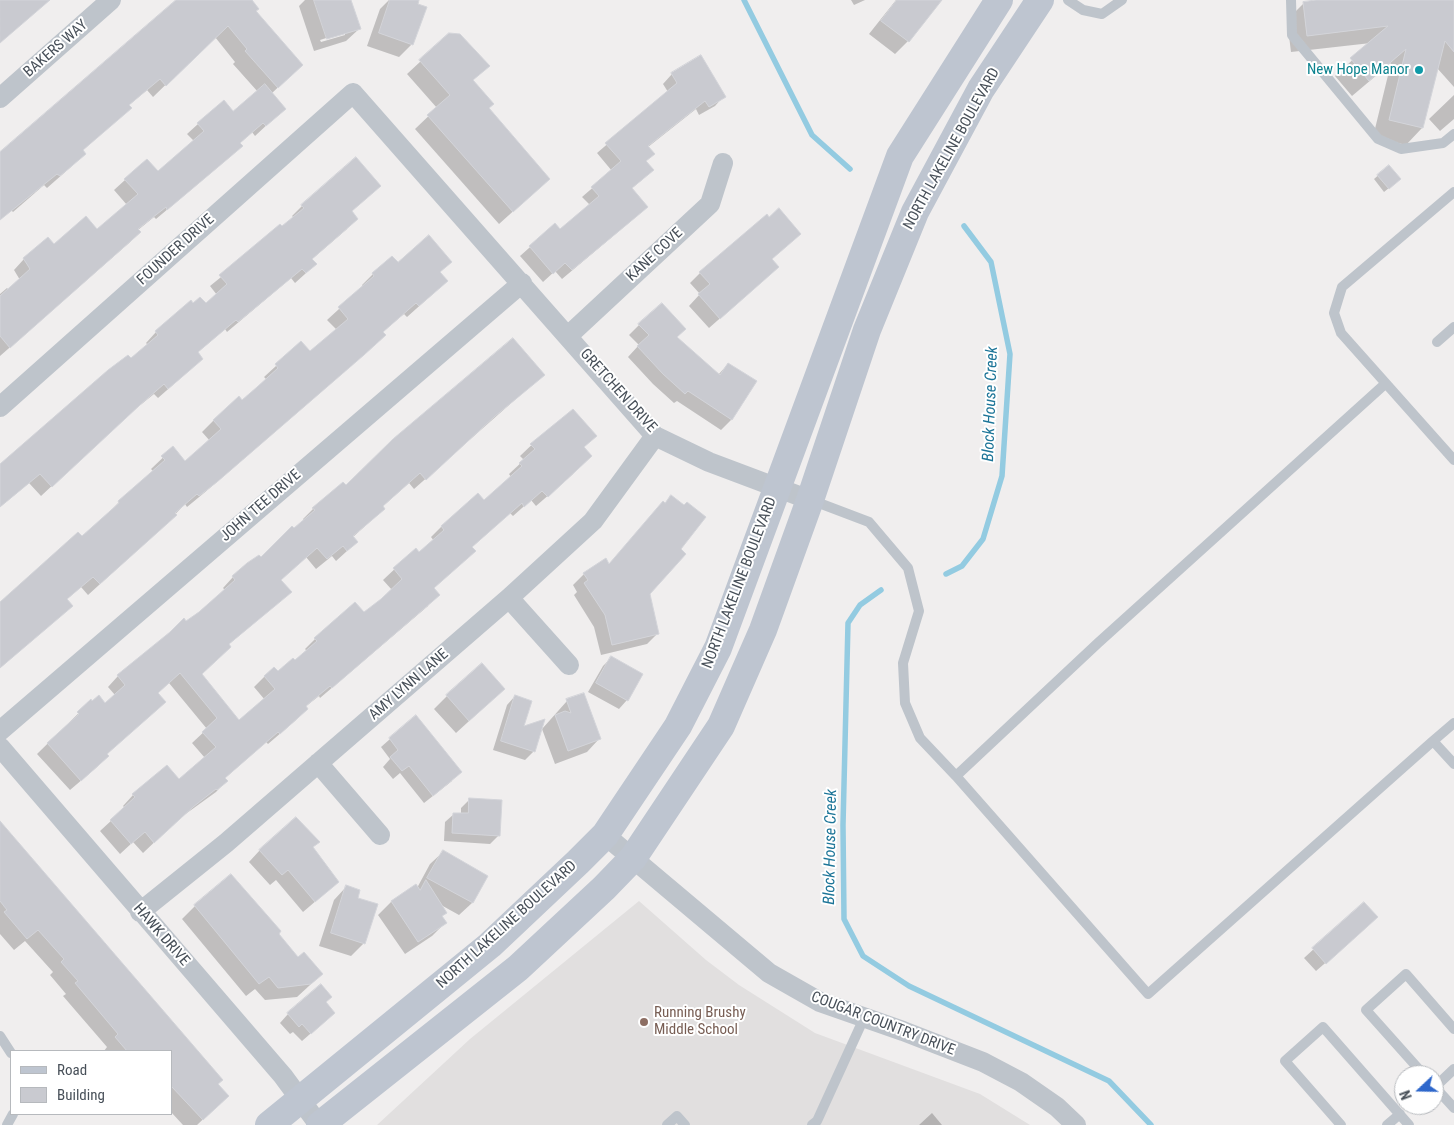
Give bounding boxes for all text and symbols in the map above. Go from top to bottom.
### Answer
street label: BAKERS WAY [20,16,92,82]
place label: New Hope Manor [1307,61,1409,79]
marker: New Hope Manor [1413,64,1425,76]
street label: NORTH LAKELINE BOULEVARD [900,65,1004,233]
street label: FOUNDER DRIVE [134,211,218,289]
street label: KANE COVE [623,224,687,286]
street label: GRETCHEN DRIVE [576,346,660,436]
water label: Block House Creek [979,346,1003,462]
street label: JOHN TEE DRIVE [217,466,305,546]
street label: NORTH LAKELINE BOULEVARD [699,495,781,671]
street label: AMY LYNN LANE [366,646,452,724]
water label: Block House Creek [820,789,842,905]
street label: NORTH LAKELINE BOULEVARD [433,857,581,993]
street label: HAWK DRIVE [129,900,193,970]
street label: COUGAR COUNTRY DRIVE [808,988,958,1060]
place label: Running Brushy Middle School [654,1004,746,1039]
marker: Running Brushy Middle School [638,1016,650,1028]
legend [10,1050,172,1115]
text: Road [57,1061,87,1079]
north arrow [1394,1065,1444,1115]
text: Building [57,1086,105,1104]
text: N [1397,1088,1415,1102]

